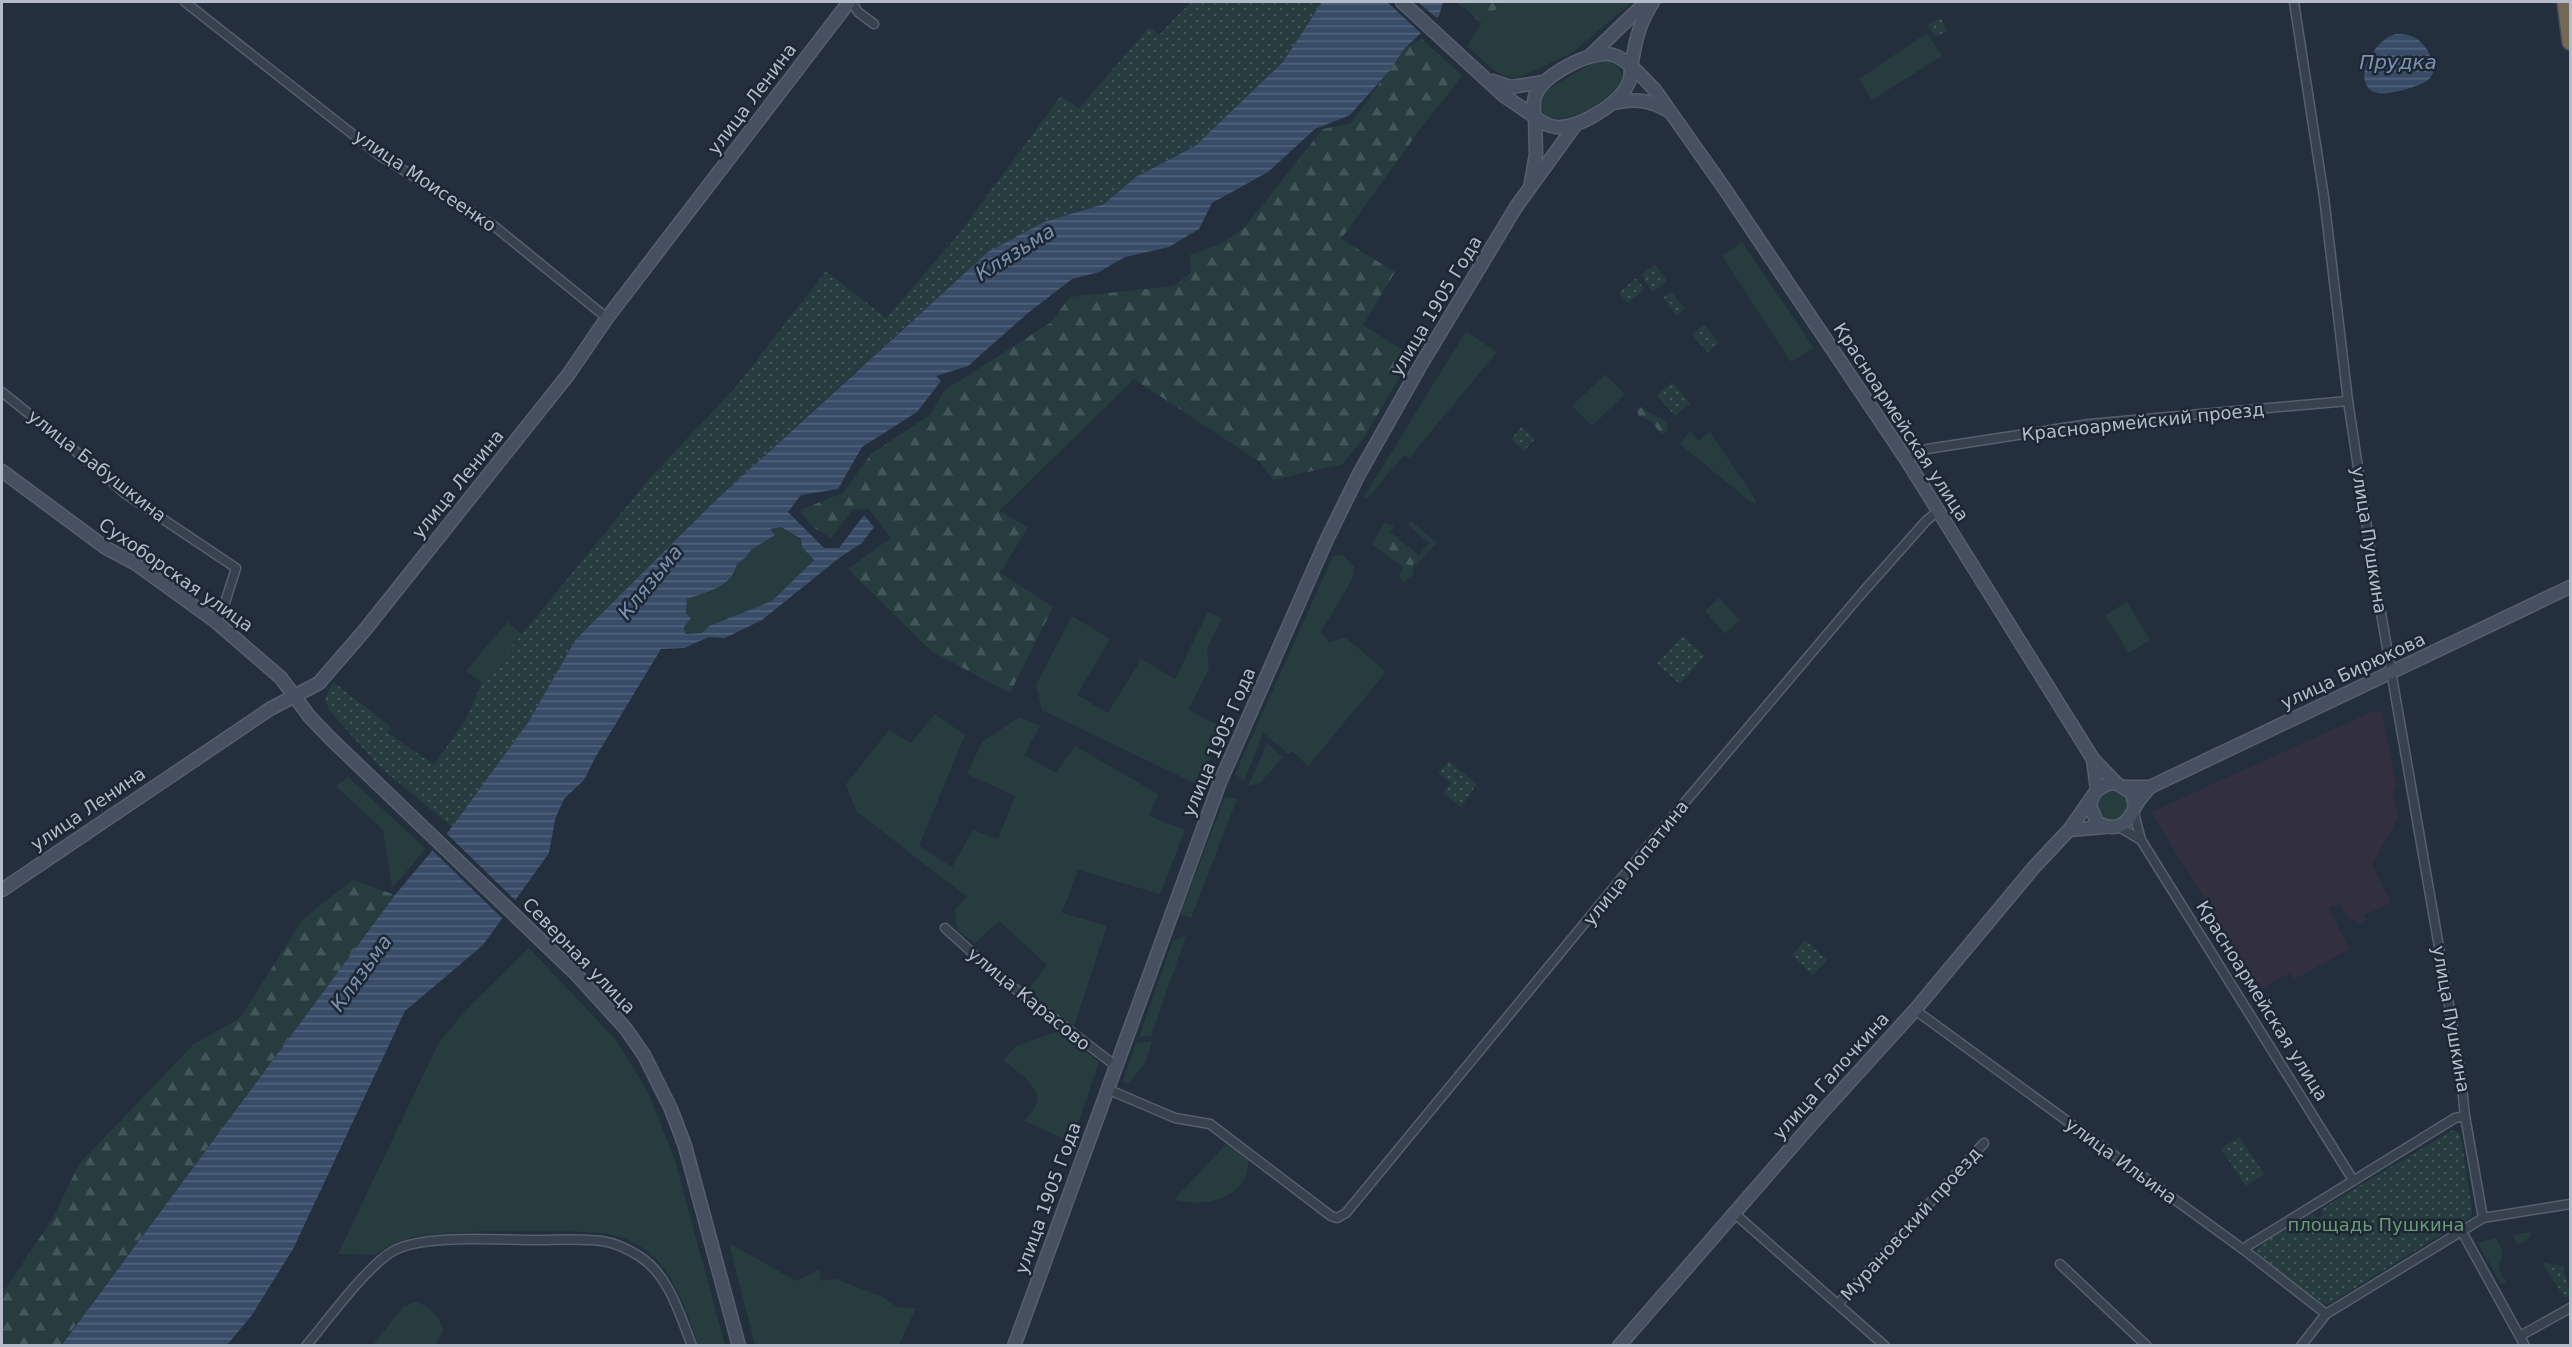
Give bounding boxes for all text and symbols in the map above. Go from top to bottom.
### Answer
street label: улица Ленина [703,39,800,158]
water label: Прудка [2359,50,2437,74]
street label: улица Моисеенко [350,125,500,236]
water label: Клязьма [971,218,1059,286]
street label: улица 1905 Года [1385,232,1486,380]
street label: Красноармейская улица [1829,319,1973,525]
street label: Красноармейский проезд [2021,398,2265,445]
street label: улица Бабушкина [24,405,171,526]
street label: улица Ленина [407,425,508,542]
street label: улица Пушкина [2347,465,2392,615]
street label: Сухоборская улица [95,513,258,636]
water label: Клязьма [613,540,687,624]
street label: улица Бирюкова [2277,628,2428,713]
street label: улица 1905 Года [1178,664,1259,819]
street label: улица Ленина [26,762,149,855]
street label: улица Лопатина [1579,796,1693,930]
street label: Северная улица [519,893,640,1018]
street label: Красноармейская улица [2192,897,2333,1105]
water label: Клязьма [325,930,397,1016]
street label: улица Карасово [964,943,1095,1054]
street label: улица Пушкина [2428,944,2475,1094]
street label: улица Галочкина [1768,1008,1893,1143]
street label: улица Ильина [2061,1113,2181,1208]
street label: улица 1905 Года [1010,1119,1085,1277]
street label: Мурановский проезд [1836,1143,1985,1305]
park label: площадь Пушкина [2287,1214,2465,1235]

